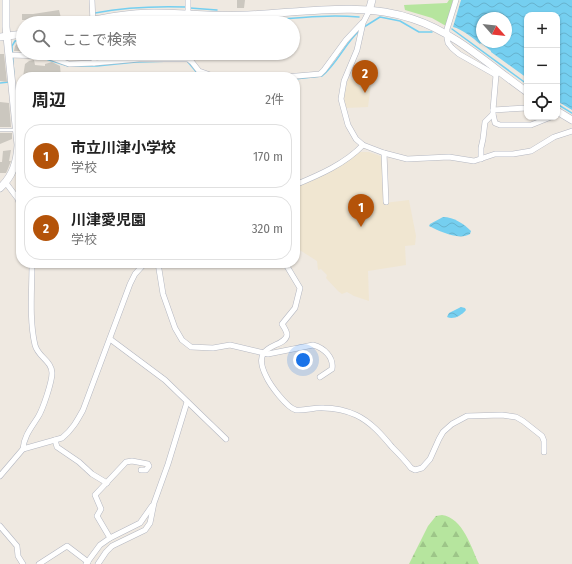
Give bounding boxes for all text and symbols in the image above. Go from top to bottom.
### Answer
north arrow [476,12,512,48]
map controls [524,12,560,120]
button: + [524,12,560,48]
search box [16,16,300,60]
icon: search [30,27,52,49]
text: ここで検索 [62,31,137,49]
button: − [524,48,560,84]
pin: 2 [352,60,378,93]
button: locate [524,84,560,120]
text: 周辺 [32,90,66,111]
text: 2件 [265,92,284,107]
text: 市立川津小学校 [71,139,176,157]
text: 1 [43,149,49,164]
text: 170 m [253,149,283,164]
text: 学校 [71,160,97,175]
pin: 1 [348,194,374,227]
text: 川津愛児園 [71,211,146,229]
text: 2 [43,221,49,236]
text: 320 m [252,221,283,236]
text: 学校 [71,232,97,247]
your location [293,350,313,370]

